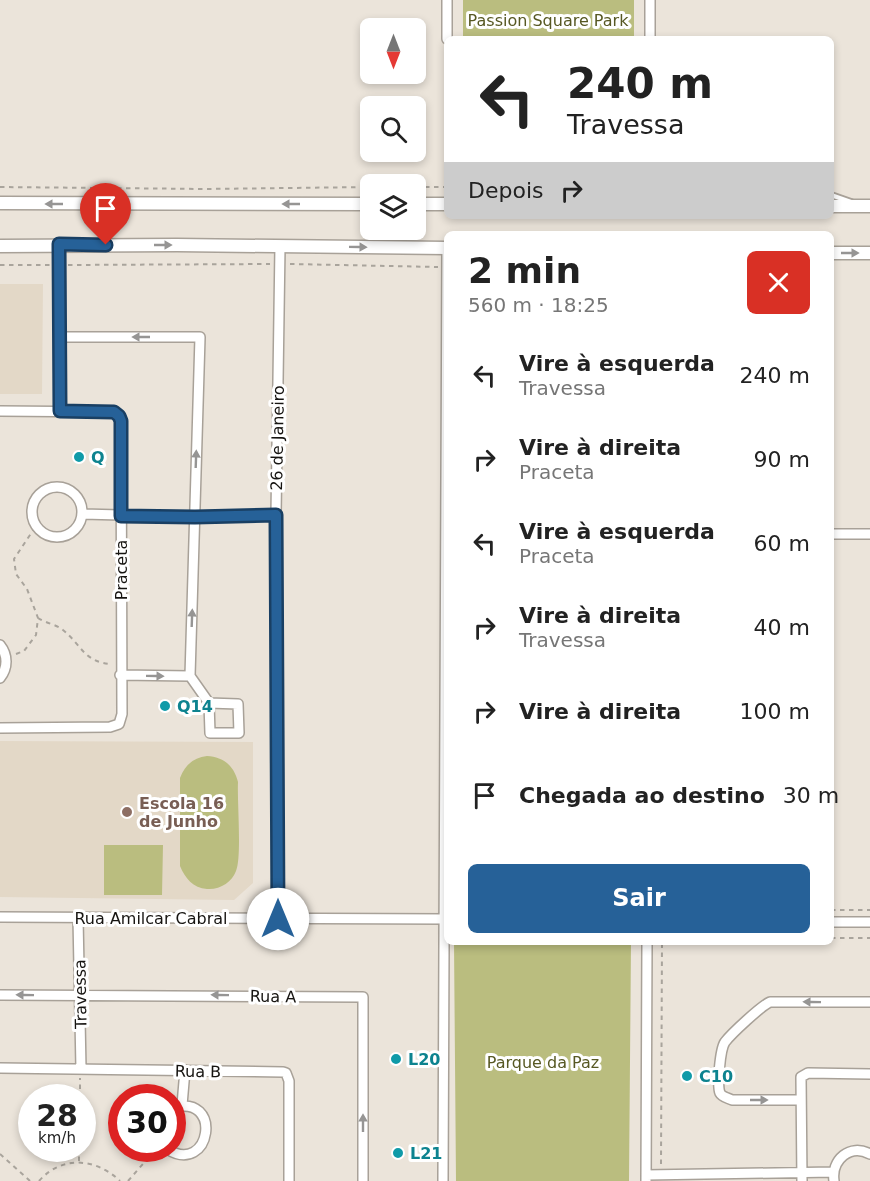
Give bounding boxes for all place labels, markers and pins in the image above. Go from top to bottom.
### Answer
pin [80,183,131,245]
place label: Q [91,448,105,467]
marker: Q [72,450,86,464]
place label: Q14 [177,697,213,716]
marker: Q14 [158,699,172,713]
place label: Escola 16 de Junho [139,794,224,831]
marker: Escola 16 de Junho [120,805,134,819]
place label: L20 [408,1050,440,1069]
marker: L20 [389,1052,403,1066]
place label: C10 [699,1067,733,1086]
marker: C10 [680,1069,694,1083]
place label: L21 [410,1144,442,1163]
marker: L21 [391,1146,405,1160]

